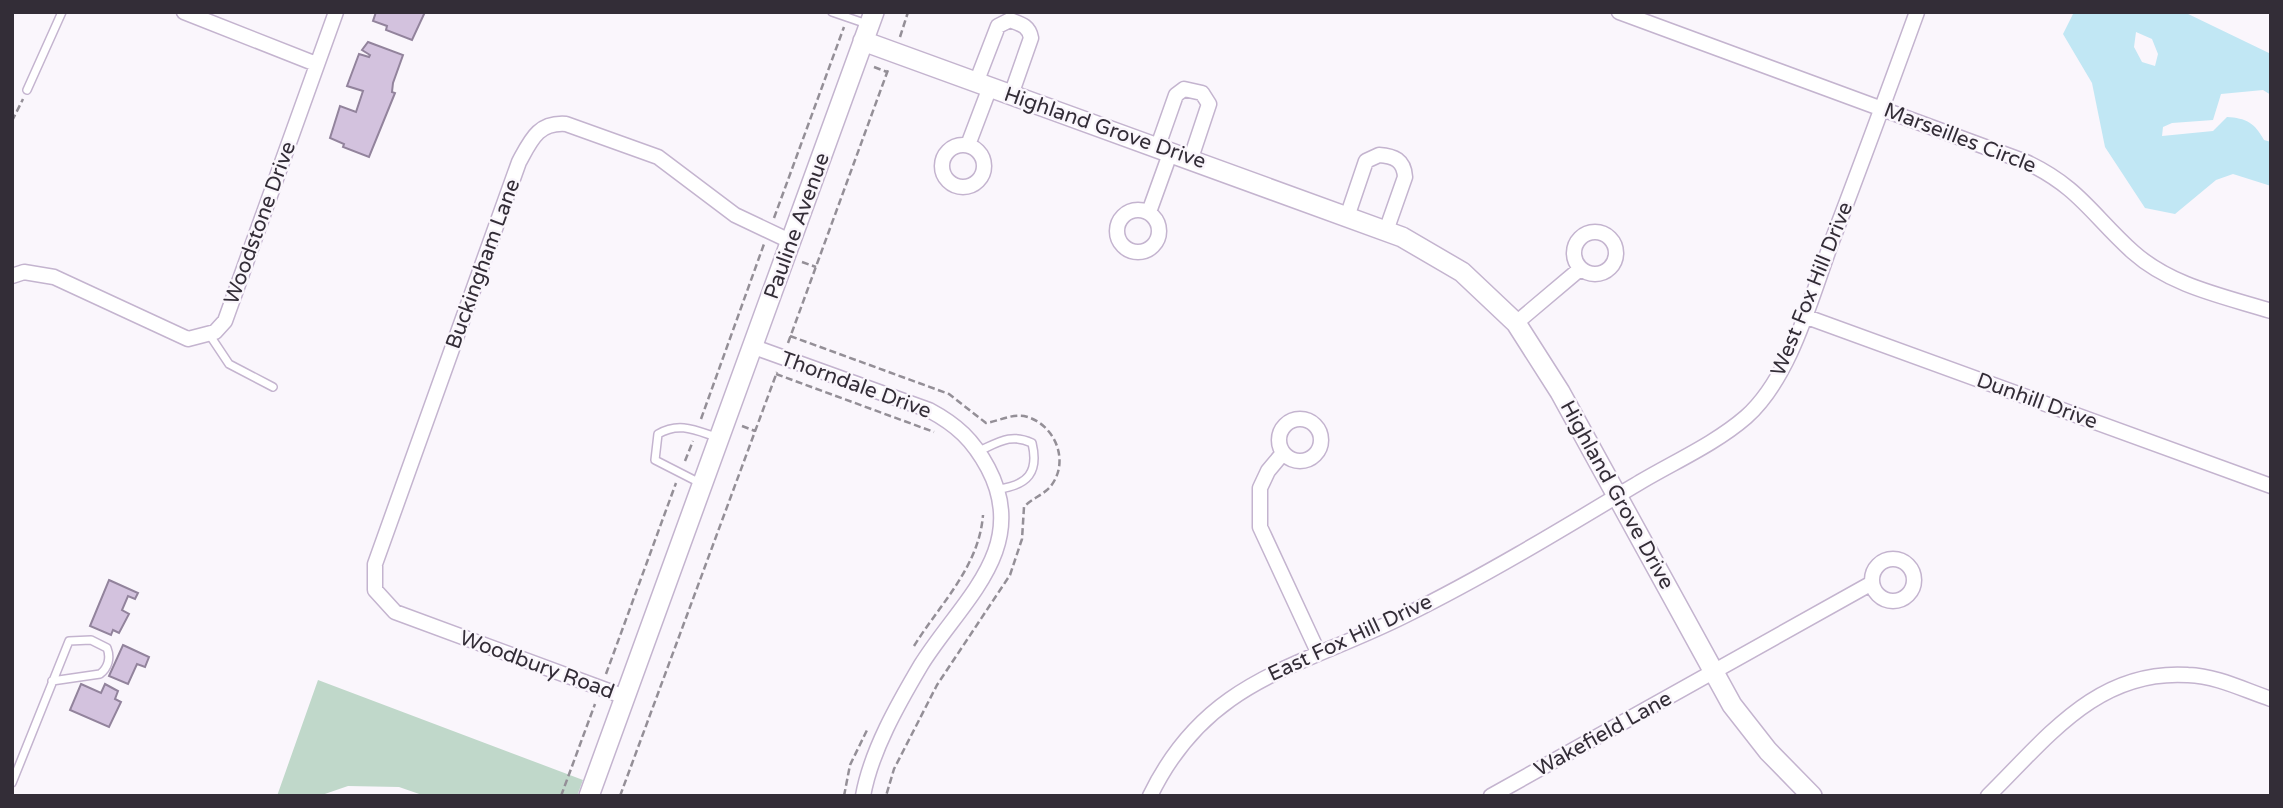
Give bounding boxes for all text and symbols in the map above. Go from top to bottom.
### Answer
street label: Highland Grove Drive [1001,82,1209,174]
street label: Marseilles Circle [1880,97,2040,179]
street label: Woodstone Drive [219,138,301,308]
street label: Pauline Avenue [759,149,835,303]
street label: Buckingham Lane [441,176,525,352]
street label: West Fox Hill Drive [1766,198,1858,380]
street label: Thorndale Drive [777,346,935,424]
street label: Dunhill Drive [1973,368,2101,434]
street label: Highland Grove Drive [1555,396,1679,594]
street label: East Fox Hill Drive [1264,589,1436,687]
street label: Woodbury Road [456,625,618,705]
street label: Wakefield Lane [1530,686,1676,782]

